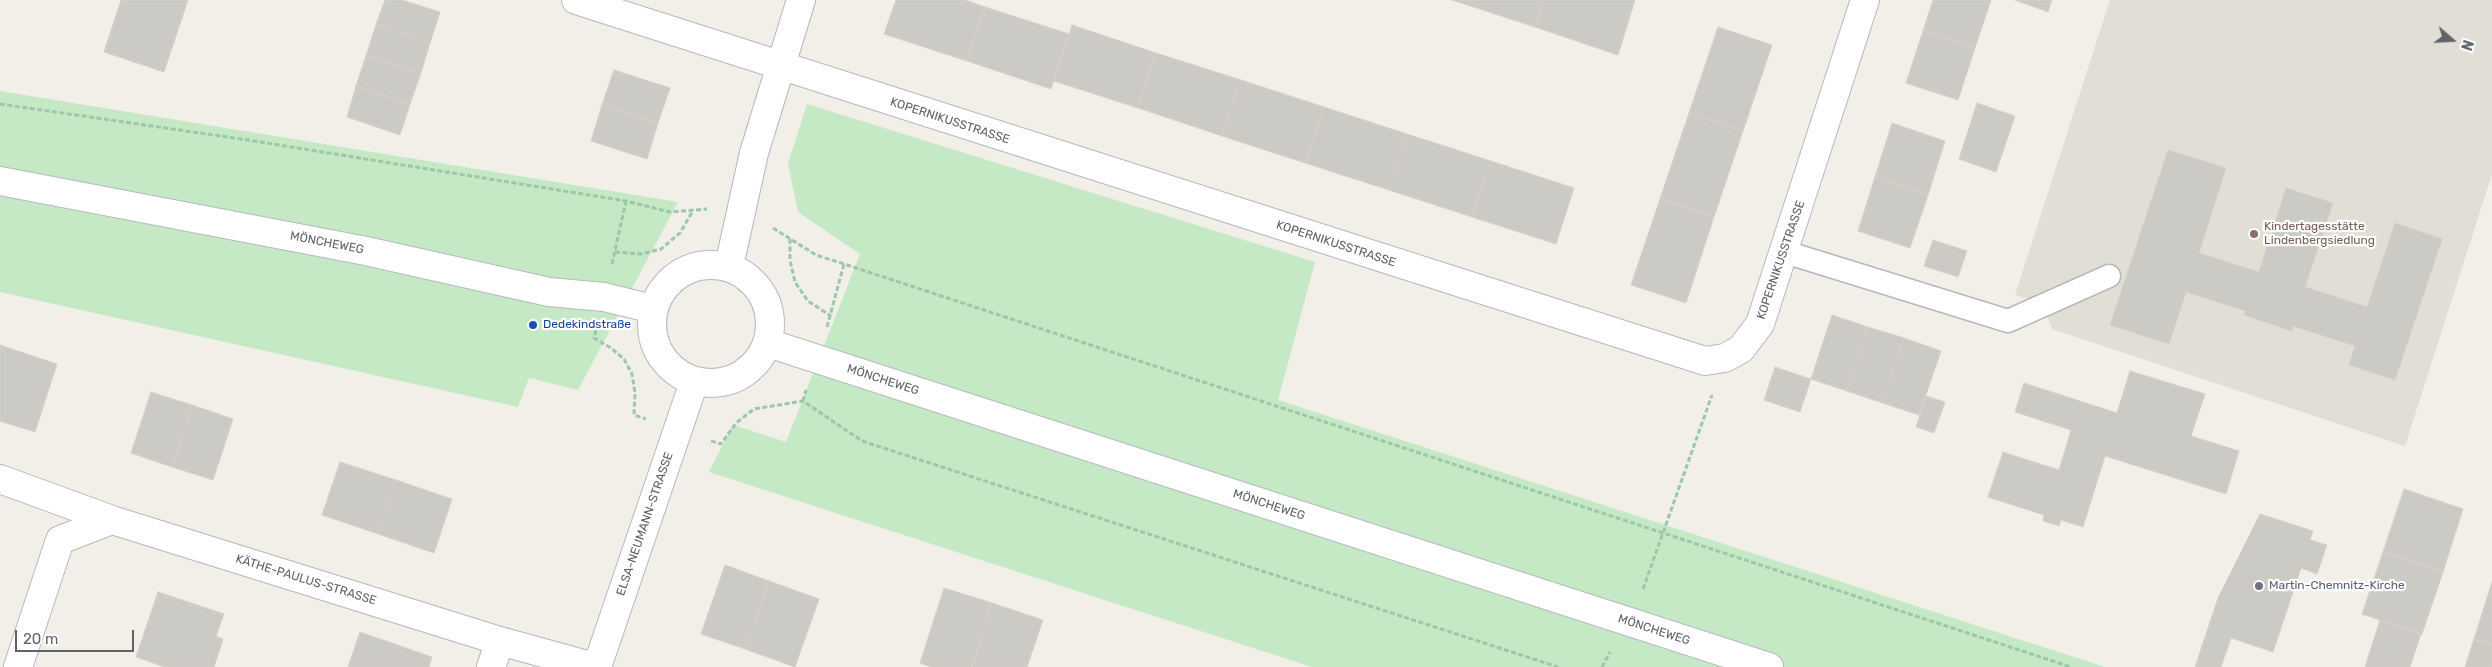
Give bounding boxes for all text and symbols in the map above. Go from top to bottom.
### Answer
north arrow [2427,15,2477,65]
text: N [2457,38,2476,53]
street label: KOPERNIKUSSTRASSE [888,95,1012,147]
street label: KOPERNIKUSSTRASSE [1754,199,1808,321]
street label: KOPERNIKUSSTRASSE [1274,218,1398,270]
place label: Kindertagesstätte Lindenbergsiedlung [2264,220,2375,248]
marker: Kindertagesstätte Lindenbergsiedlung [2248,228,2260,240]
street label: MÖNCHEWEG [289,229,365,257]
place label: Dedekindstraße [543,318,631,332]
marker: Dedekindstraße [527,319,539,331]
street label: MÖNCHEWEG [845,362,921,398]
street label: ELSA-NEUMANN-STRASSE [614,450,676,598]
street label: MÖNCHEWEG [1231,487,1307,523]
street label: KÄTHE-PAULUS-STRASSE [234,552,378,608]
place label: Martin-Chemnitz-Kirche [2269,579,2405,593]
marker: Martin-Chemnitz-Kirche [2253,580,2265,592]
street label: MÖNCHEWEG [1616,612,1692,648]
scale bar [18,620,136,652]
text: 20 m [23,630,58,648]

